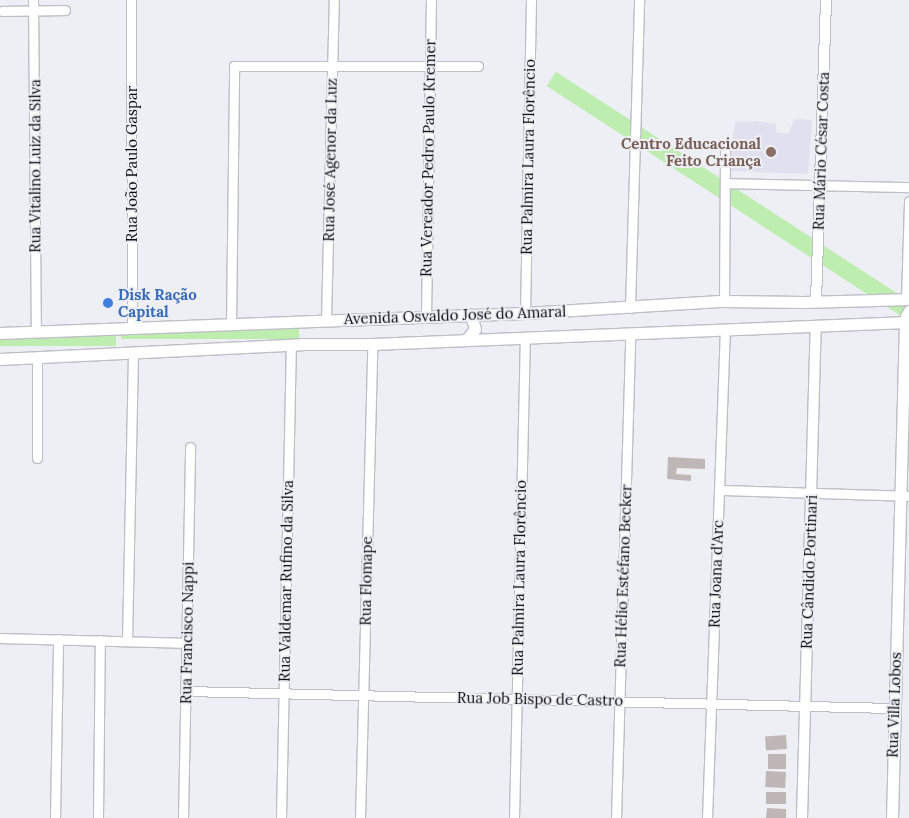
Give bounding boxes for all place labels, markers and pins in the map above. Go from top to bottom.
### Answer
place label: Centro Educacional Feito Criança [621,134,761,169]
marker: Centro Educacional Feito Criança [765,146,777,158]
place label: Disk Ração Capital [118,285,197,320]
marker: Disk Ração Capital [102,297,114,309]

